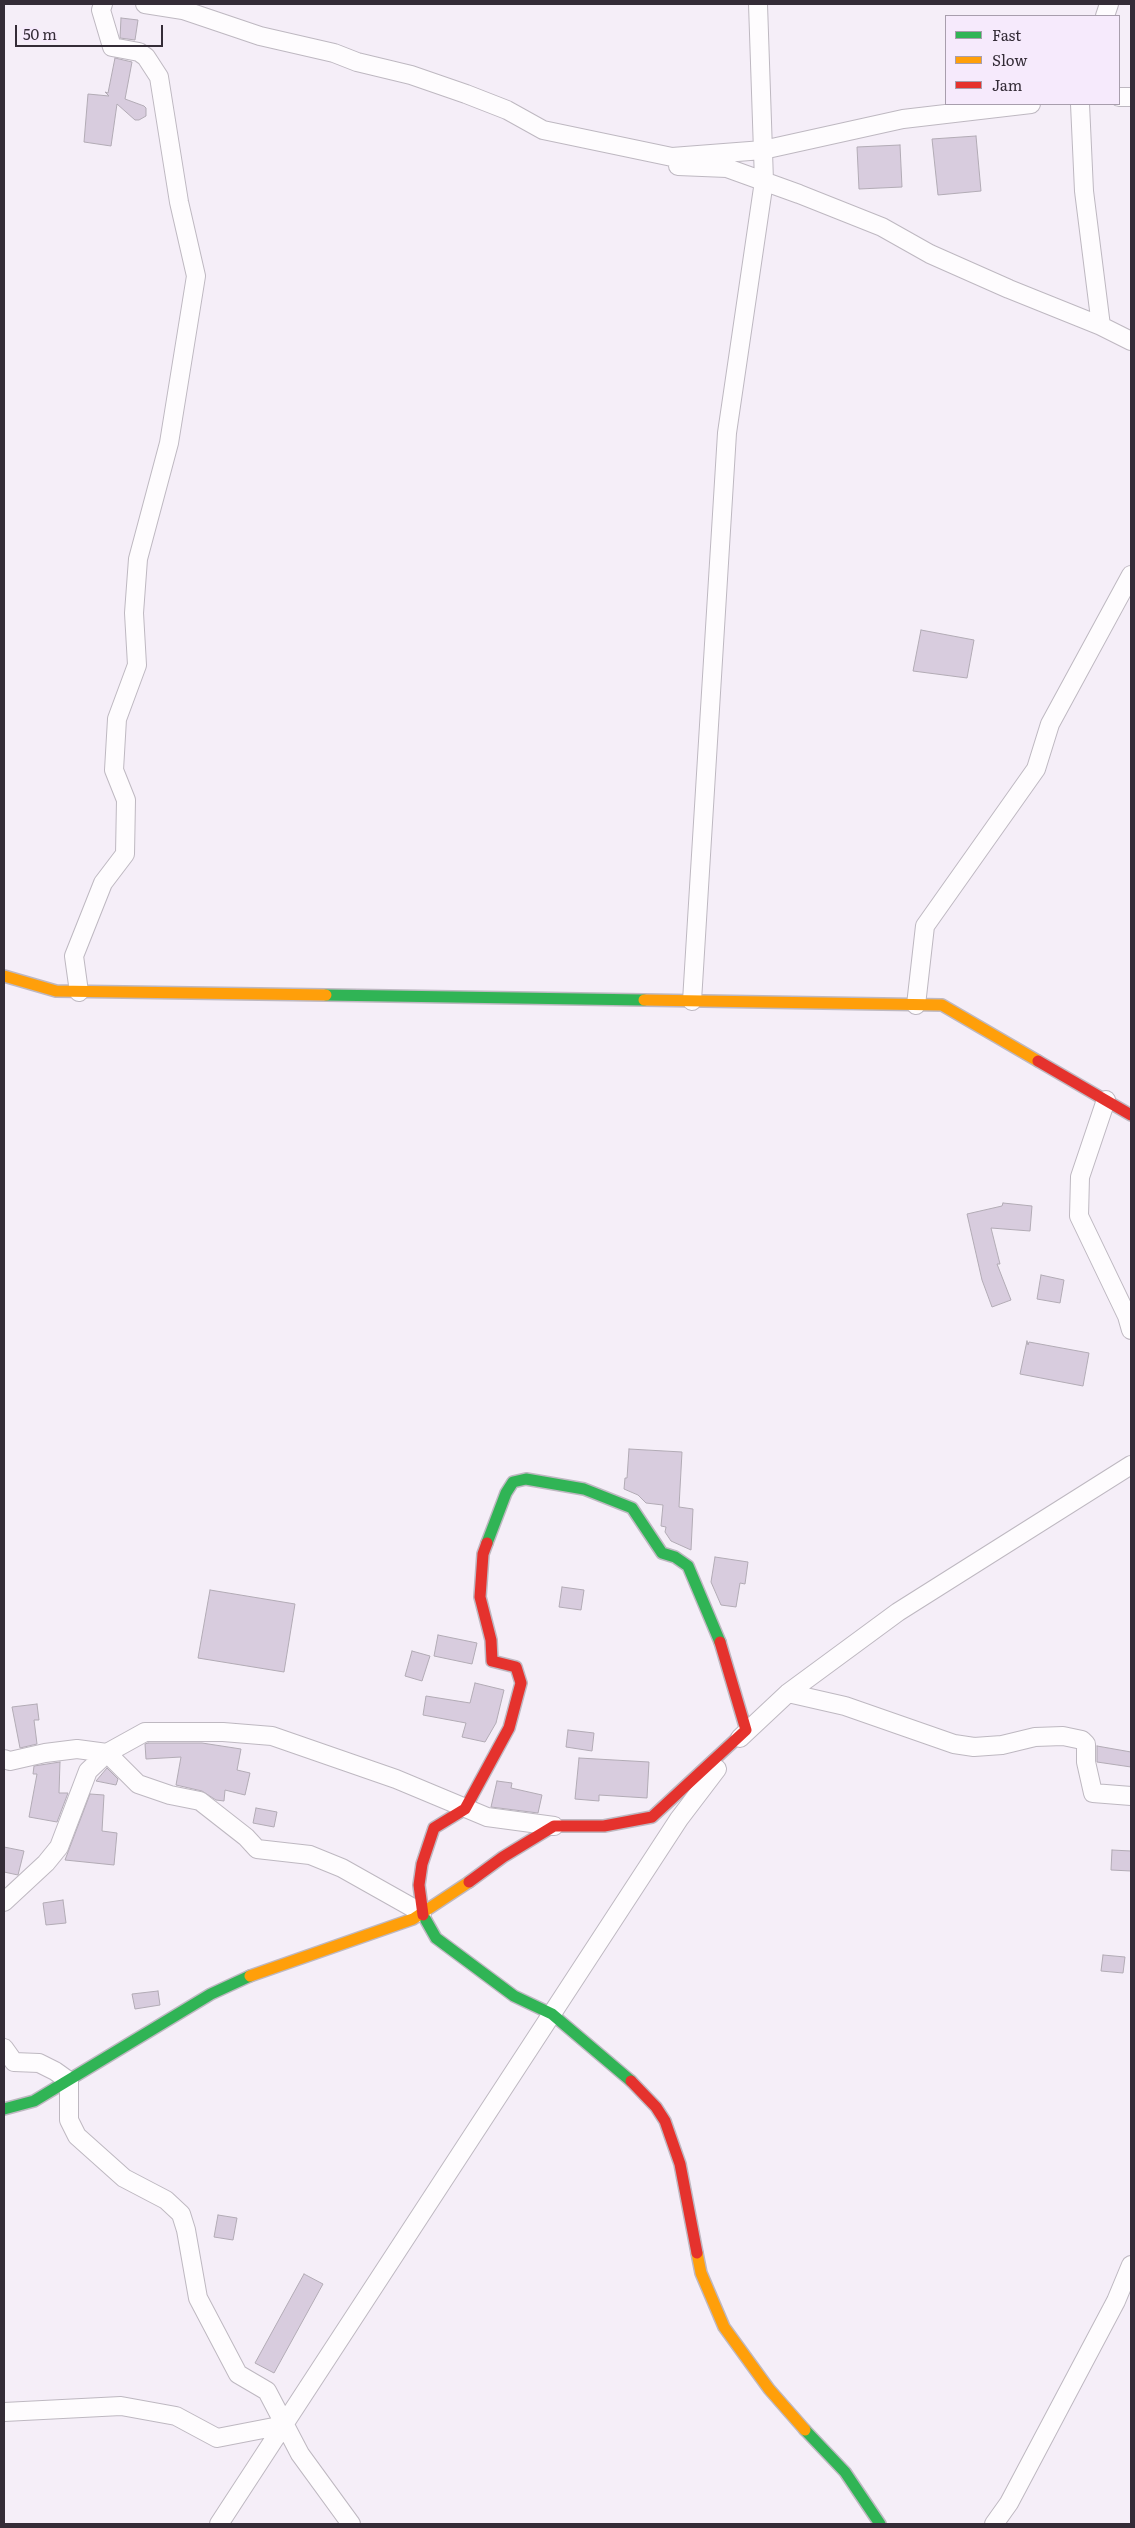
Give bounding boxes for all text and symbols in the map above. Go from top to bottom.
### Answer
scale bar [18,15,165,47]
legend [945,15,1120,105]
text: 50 m [23,22,57,45]
text: Fast [992,23,1021,46]
text: Slow [992,48,1027,71]
text: Jam [992,73,1022,96]

